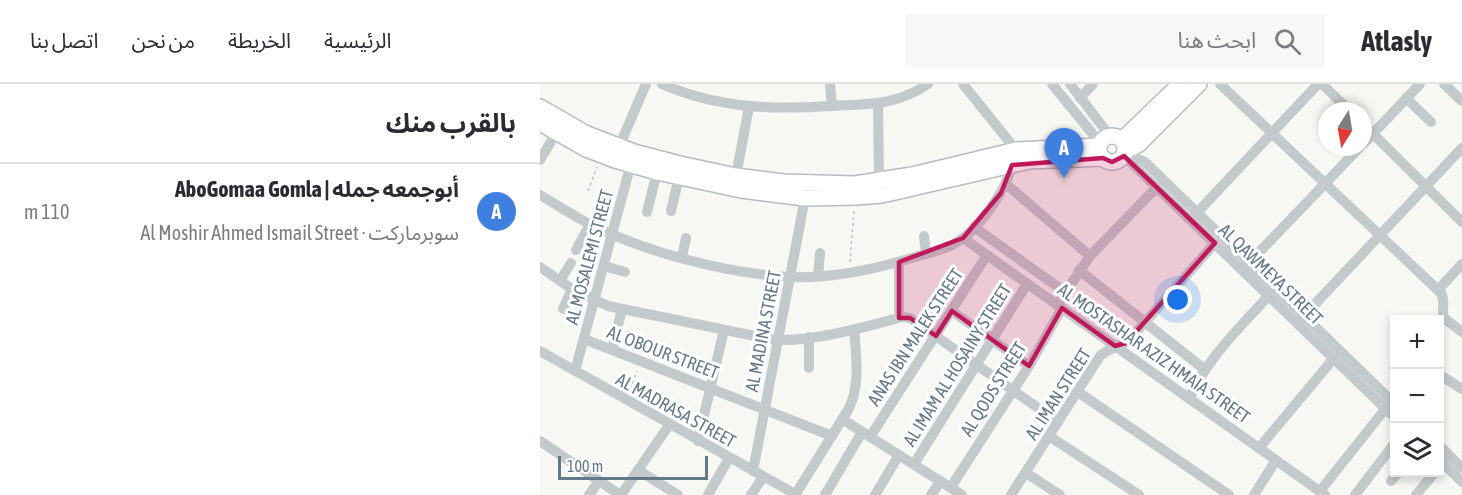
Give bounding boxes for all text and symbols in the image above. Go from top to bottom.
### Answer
search box [905,14,1325,68]
icon: search [1271,25,1304,58]
text: Atlasly [1361,25,1432,57]
text: ابحث هنا [1177,27,1256,53]
text: اتصل بنا [30,28,98,52]
text: من نحن [131,28,195,52]
text: الخريطة [228,28,291,52]
text: الرئيسية [324,28,391,52]
north arrow [1318,102,1372,156]
text: بالقرب منك [386,108,516,138]
pin: A [1044,128,1084,178]
text: أبوجمعه جمله | AboGomaa Gomla [175,176,459,202]
street label: AL MOSALEMI STREET [561,187,617,327]
text: 110 m [24,200,69,223]
text: A [492,200,501,223]
street label: AL QAWMEYA STREET [1215,219,1327,329]
text: سوبرماركت · Al Moshir Ahmed Ismail Street [141,221,459,244]
street label: ANAS IBN MALEK STREET [863,265,967,409]
street label: AL MADINA STREET [741,268,785,394]
street label: AL MOSTASHAR AZIZ HMAIA STREET [1054,279,1254,428]
street label: AL IMAM AL HOSAINY STREET [898,280,1016,450]
your location [1163,285,1192,314]
map controls [1390,315,1444,477]
button: + [1390,315,1444,369]
street label: AL OBOUR STREET [604,321,722,383]
street label: AL QODS STREET [956,338,1030,440]
street label: AL IMAN STREET [1021,344,1095,444]
street label: AL MADRASA STREET [612,368,740,452]
button: − [1390,369,1444,423]
button: layers [1390,423,1444,477]
scale bar [558,453,708,480]
text: 100 m [567,457,603,475]

